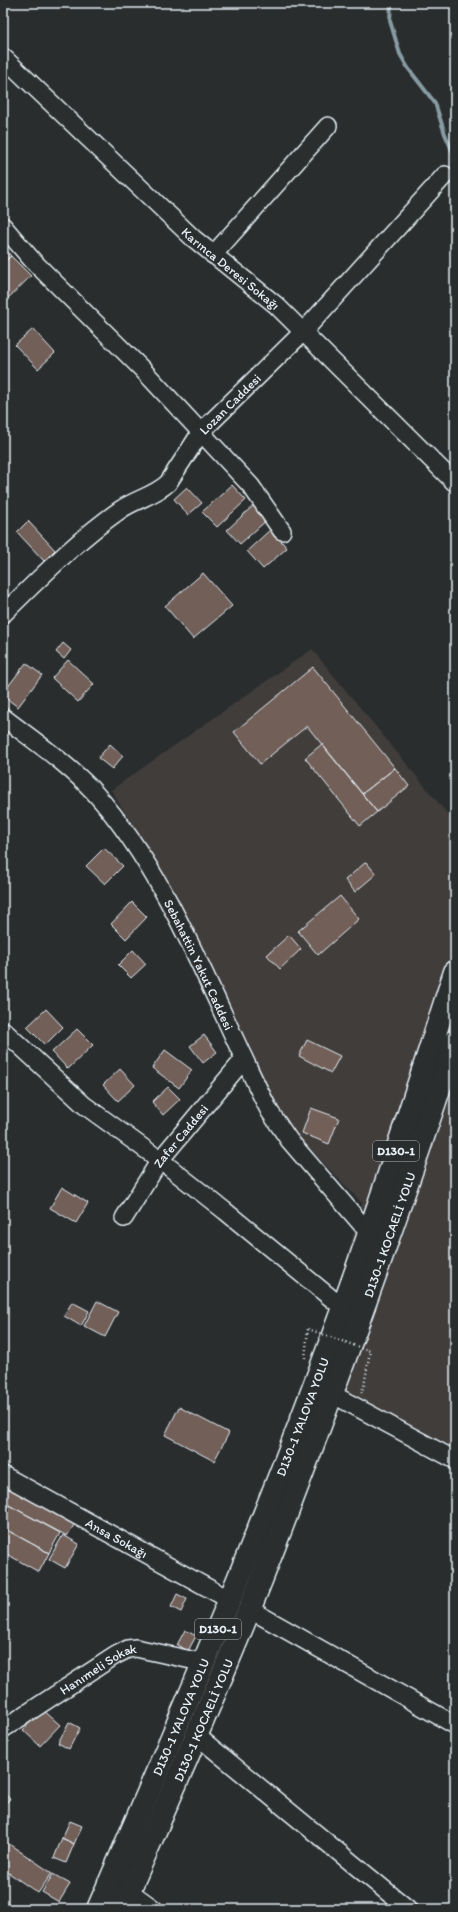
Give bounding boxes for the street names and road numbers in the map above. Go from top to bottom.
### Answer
street label: Karınca Deresi Sokağı [178,224,283,313]
street label: Lozan Caddesi [196,371,264,438]
street label: Sebahattin Yakut Caddesi [161,897,237,1033]
street label: Zafer Caddesi [150,1101,211,1170]
road number: D130-1 [373,1141,419,1161]
street label: D130-1 KOCAELİ YOLU [361,1170,419,1299]
street label: D130-1 YALOVA YOLU [273,1355,332,1478]
street label: Ansa Sokağı [83,1515,150,1561]
road number: D130-1 [195,1619,241,1639]
street label: Hanımeli Sokak [57,1641,138,1698]
street label: D130-1 YALOVA YOLU [149,1656,212,1778]
street label: D130-1 KOCAELİ YOLU [171,1657,236,1784]

